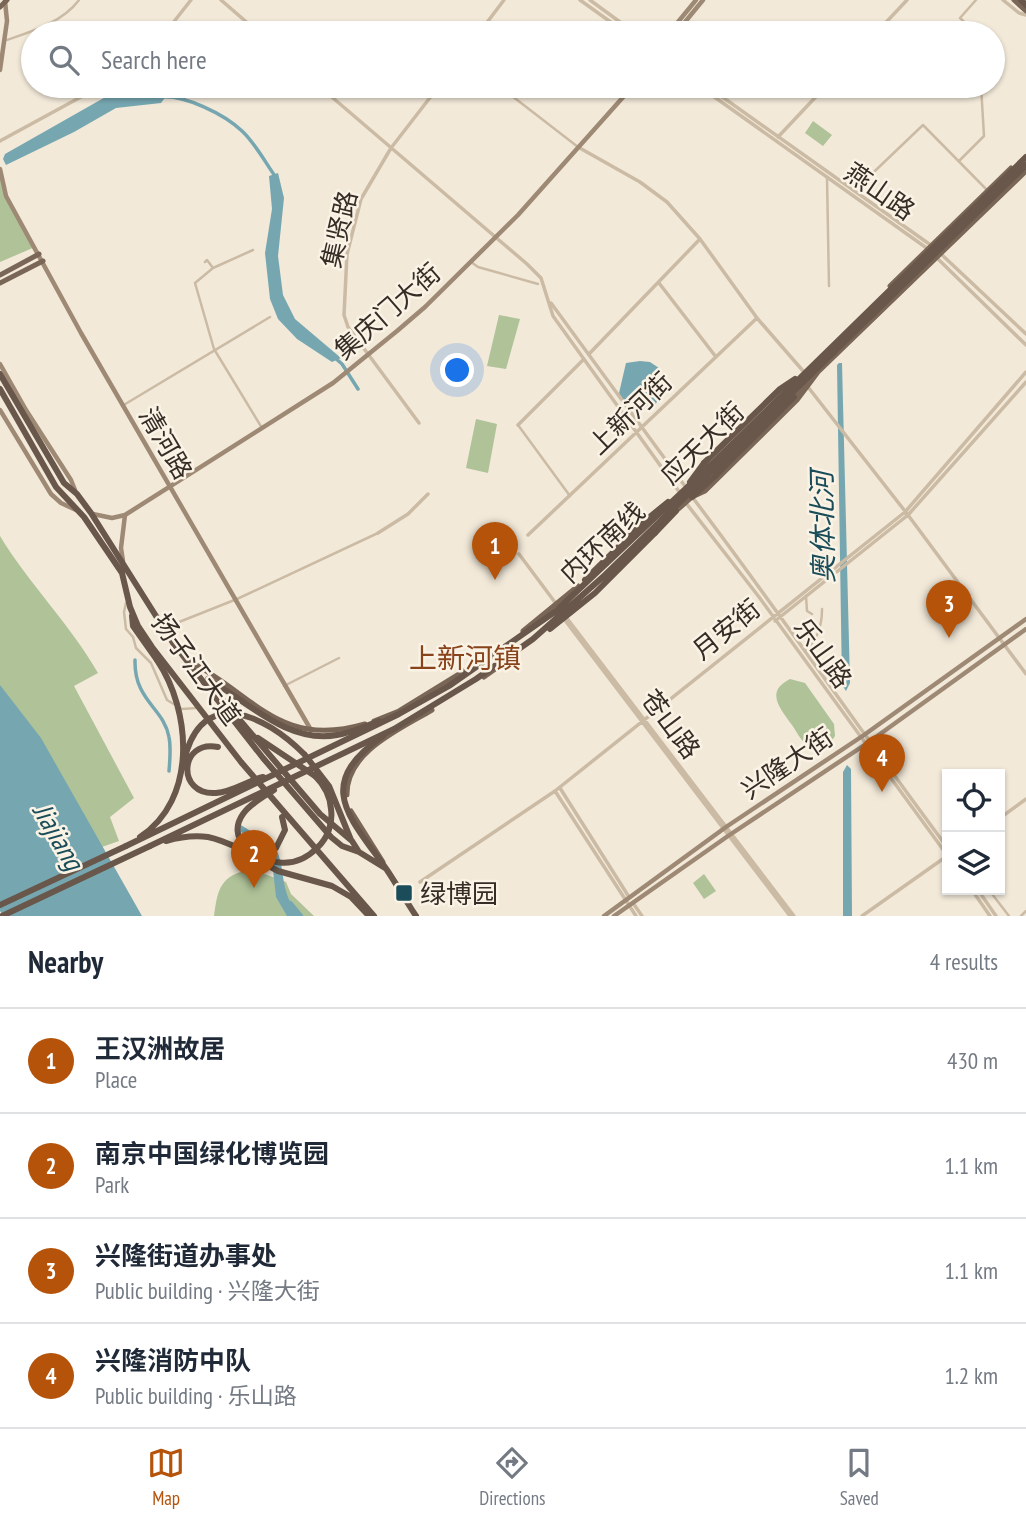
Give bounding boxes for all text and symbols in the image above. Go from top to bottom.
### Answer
search box [21,21,1005,98]
icon: search [45,41,83,79]
text: Search here [101,43,207,76]
street label: 燕山路 [839,155,921,227]
street label: 集贤路 [314,187,364,271]
street label: 集庆门大街 [327,256,447,366]
your location [440,353,474,387]
street label: 上新河街 [581,365,679,461]
street label: 应天大街 [653,395,751,491]
street label: 清河路 [132,401,200,485]
water label: 奥体北河 [802,466,841,583]
street label: 内环南线 [553,494,651,590]
pin: 1 [472,522,518,580]
pin: 3 [926,580,972,638]
street label: 月安街 [685,592,767,666]
street label: 扬子江大道 [145,607,249,731]
street label: 乐山路 [787,612,859,694]
district label: 上新河镇 [409,639,521,676]
street label: 苍山路 [634,683,708,765]
street label: 兴隆大街 [735,720,839,806]
pin: 4 [859,734,905,792]
map controls [942,769,1005,895]
button: locate [942,769,1005,832]
water label: Jiajiang [25,795,94,878]
pin: 2 [231,830,277,888]
button: layers [942,832,1005,895]
place label: 绿博园 [420,877,498,910]
marker: 绿博园 [394,883,414,903]
text: Nearby [28,942,103,981]
text: 4 results [930,947,998,976]
text: 王汉洲故居 [95,1032,225,1065]
text: 1 [46,1046,57,1075]
text: 430 m [947,1046,998,1075]
text: Place [95,1065,137,1094]
text: 南京中国绿化博览园 [95,1137,329,1170]
text: 2 [46,1151,57,1180]
text: 1.1 km [944,1151,998,1180]
text: Park [95,1170,129,1199]
text: 兴隆街道办事处 [95,1239,277,1272]
text: 3 [46,1256,57,1285]
text: 1.1 km [944,1256,998,1285]
text: Public building · 兴隆大街 [95,1276,320,1305]
text: 兴隆消防中队 [95,1344,251,1377]
text: 4 [46,1361,57,1390]
text: 1.2 km [944,1361,998,1390]
text: Public building · 乐山路 [95,1381,297,1410]
tab: Map [147,1444,185,1510]
tab: Directions [479,1444,545,1510]
tab: Saved [840,1444,879,1510]

